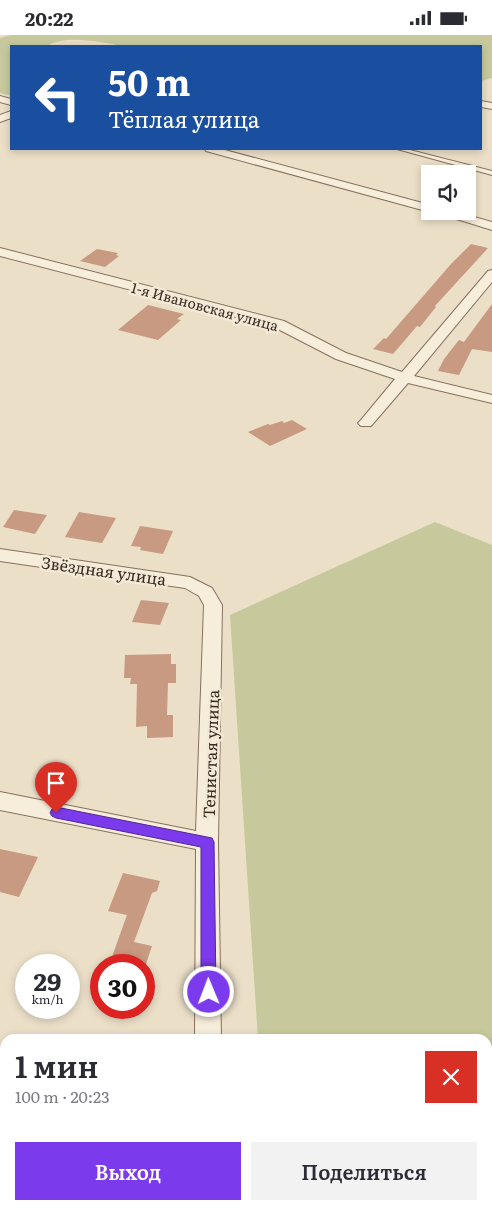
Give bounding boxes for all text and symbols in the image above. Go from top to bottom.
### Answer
text: 20:22 [25,4,73,32]
text: 50 m [108,55,191,107]
icon: left [25,65,90,130]
text: Тёплая улица [108,102,260,135]
map controls [421,165,476,220]
button: sound [421,165,476,220]
street label: 1-я Ивановская улица [129,277,281,335]
street label: Звёздная улица [40,549,168,591]
street label: Тенистая улица [196,689,224,819]
pin [35,762,77,813]
icon: arrive [42,769,70,797]
speed limit sign: 30 [90,954,155,1019]
text: 29 [34,962,61,999]
position arrow [182,965,234,1017]
text: km/h [32,990,63,1008]
text: 1 мин [15,1043,98,1087]
button: close [425,1051,477,1103]
text: 100 m · 20:23 [15,1084,110,1108]
button: Выход [15,1142,241,1200]
button: Поделиться [251,1142,477,1200]

